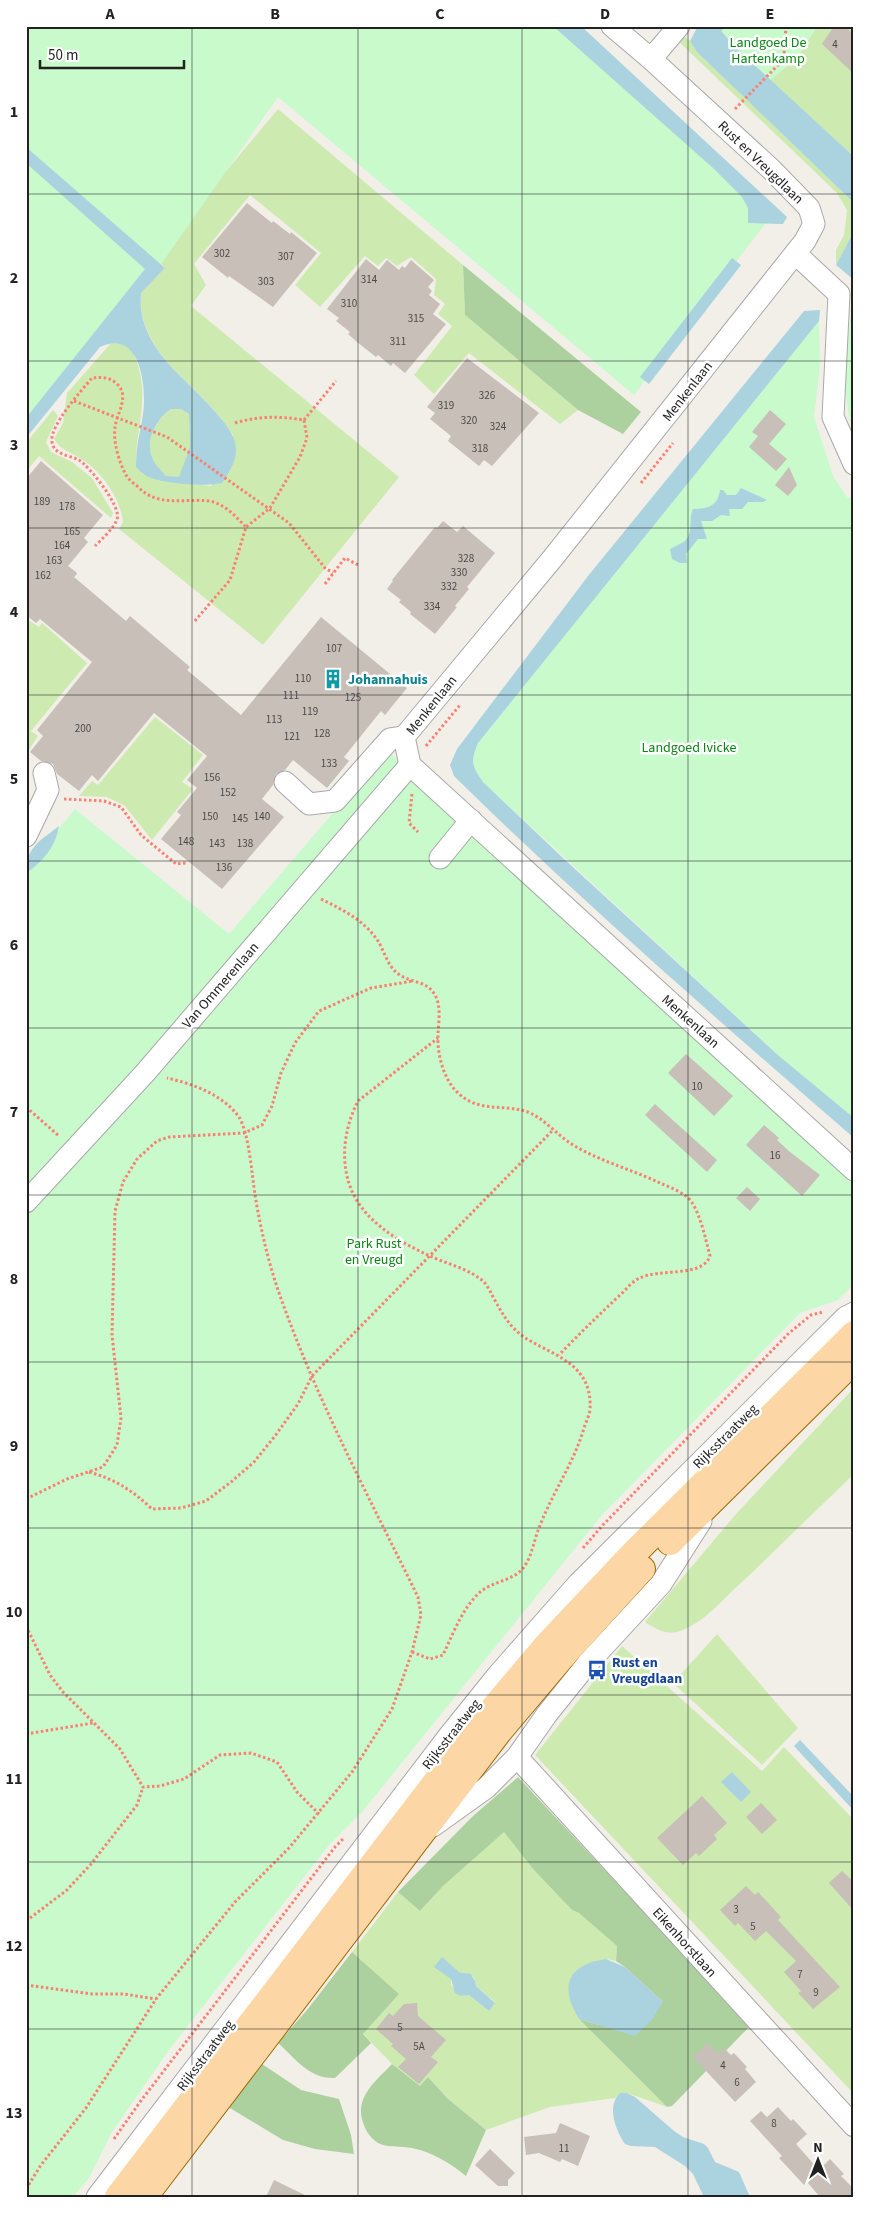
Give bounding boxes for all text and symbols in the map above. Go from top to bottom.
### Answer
text: A [104,3,115,25]
text: B [270,3,280,25]
text: C [435,3,445,25]
text: D [600,3,610,25]
text: E [766,3,774,25]
park label: Landgoed De Hartenkamp [730,33,806,69]
house number: 4 [832,37,838,52]
scale bar [40,38,184,70]
text: 50 m [48,45,78,66]
text: 1 [10,101,18,123]
street label: Rust en Vreugdlaan [713,117,808,209]
house number: 302 [214,246,230,261]
house number: 307 [278,249,294,264]
text: 2 [10,267,18,289]
house number: 314 [361,272,378,287]
house number: 303 [258,274,274,289]
house number: 310 [341,296,357,311]
house number: 315 [408,311,424,326]
house number: 311 [390,334,406,349]
street label: Menkenlaan [658,357,718,426]
house number: 326 [479,388,496,403]
house number: 319 [438,398,454,413]
house number: 320 [461,413,477,428]
house number: 324 [490,419,507,434]
text: 3 [10,434,18,456]
house number: 318 [472,441,489,456]
house number: 189 [34,494,50,509]
house number: 178 [59,499,76,514]
house number: 165 [64,524,80,539]
house number: 164 [54,538,71,553]
house number: 328 [458,551,475,566]
house number: 163 [46,553,62,568]
house number: 330 [451,565,467,580]
house number: 162 [35,568,51,583]
house number: 332 [441,579,457,594]
house number: 334 [424,599,441,614]
text: 4 [10,601,19,623]
house number: 107 [326,641,342,656]
building icon: Johannahuis [322,668,344,690]
place label: Johannahuis [348,670,428,690]
house number: 110 [295,671,311,686]
street label: Menkenlaan [402,672,462,740]
house number: 111 [283,688,299,703]
house number: 125 [345,690,361,705]
house number: 119 [302,704,318,719]
house number: 113 [266,712,282,727]
house number: 200 [75,721,91,736]
house number: 128 [314,726,331,741]
house number: 121 [284,729,300,744]
park label: Landgoed Ivicke [642,738,737,758]
house number: 133 [321,756,337,771]
text: 5 [10,768,18,790]
house number: 156 [204,770,221,785]
house number: 152 [220,785,236,800]
house number: 150 [202,809,218,824]
house number: 140 [254,809,270,824]
house number: 145 [232,811,248,826]
house number: 148 [178,834,195,849]
house number: 143 [209,836,225,851]
house number: 138 [237,836,254,851]
house number: 136 [216,860,233,875]
text: 6 [10,934,18,956]
street label: Van Ommerenlaan [178,938,264,1033]
street label: Menkenlaan [657,990,724,1053]
house number: 10 [692,1079,702,1094]
text: 7 [10,1101,18,1123]
house number: 16 [770,1148,781,1163]
park label: Park Rust en Vreugd [345,1234,403,1270]
text: 8 [10,1268,18,1290]
street label: Rijksstraatweg [689,1400,763,1474]
text: 9 [10,1435,18,1457]
text: 10 [6,1601,22,1623]
place label: Rust en Vreugdlaan [611,1653,682,1689]
bus stop icon: Rust en Vreugdlaan [586,1659,608,1681]
street label: Rijksstraatweg [418,1695,486,1774]
text: 11 [6,1768,22,1790]
house number: 3 [733,1902,739,1917]
street label: Eikenhorstlaan [647,1903,721,1982]
house number: 5 [750,1919,756,1934]
text: 12 [6,1935,22,1957]
house number: 7 [797,1967,803,1982]
house number: 9 [813,1985,819,2000]
street label: Rijksstraatweg [172,2016,239,2096]
house number: 5 [397,2020,403,2035]
house number: 5A [413,2039,425,2054]
house number: 4 [720,2058,726,2073]
house number: 6 [734,2075,740,2090]
text: 13 [6,2102,22,2124]
house number: 8 [771,2116,777,2131]
north arrow [792,2136,842,2186]
text: N [813,2138,823,2158]
house number: 11 [559,2141,569,2156]

